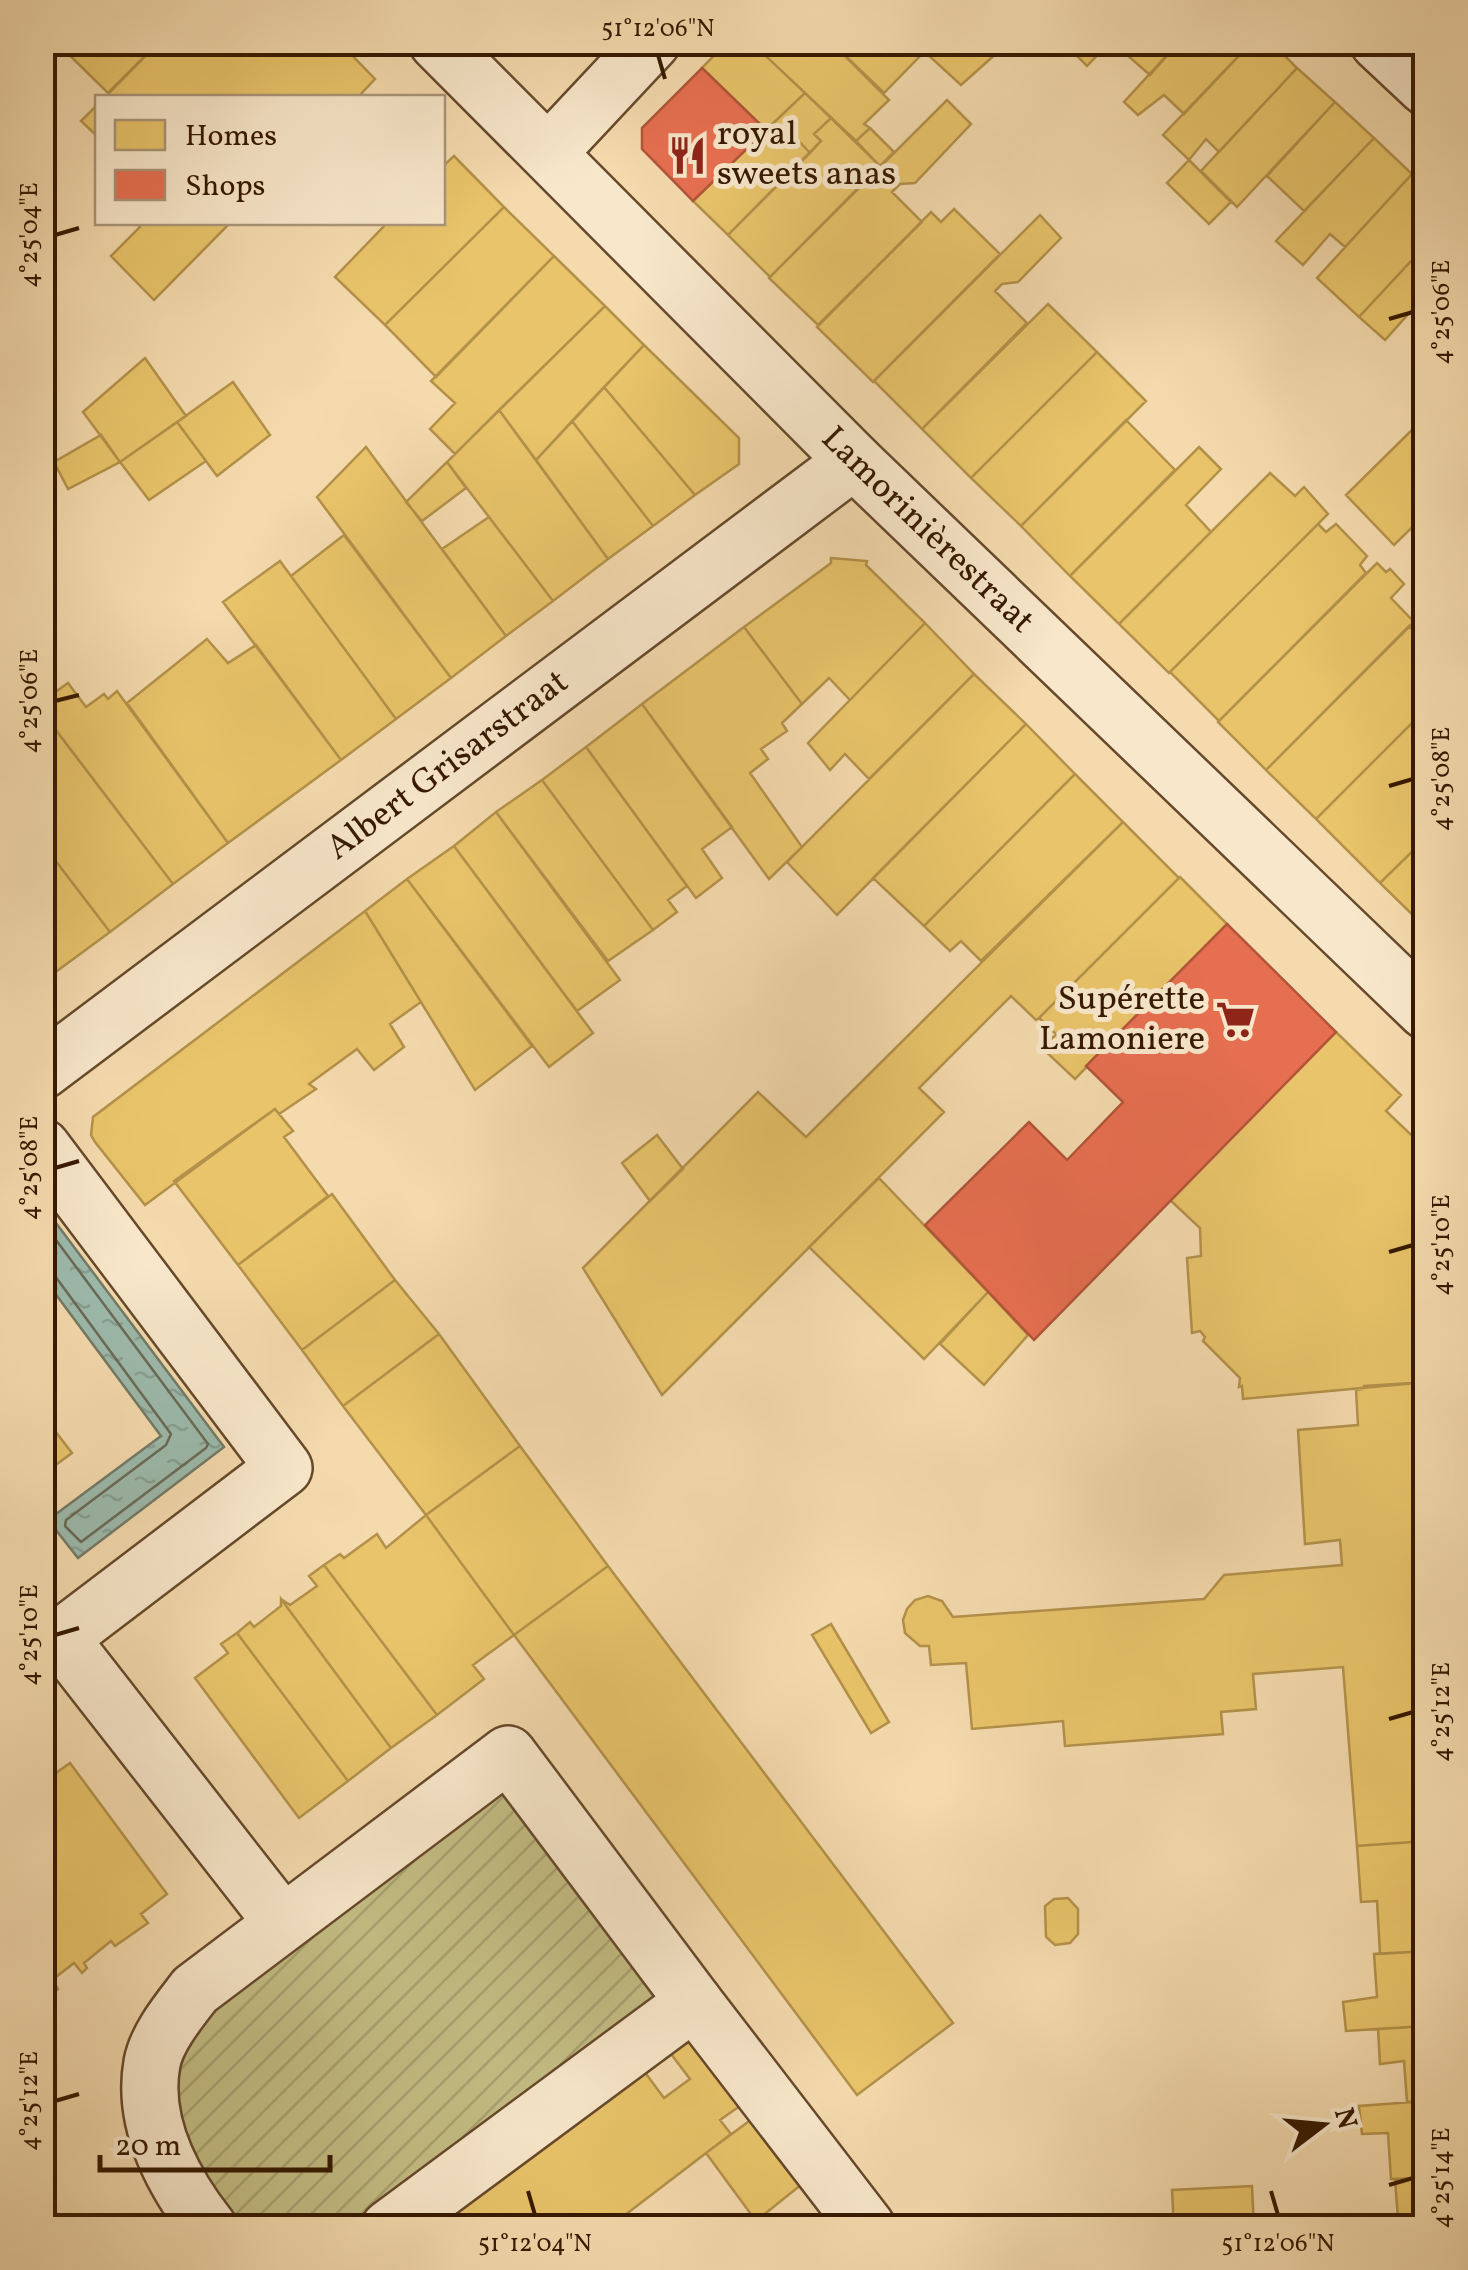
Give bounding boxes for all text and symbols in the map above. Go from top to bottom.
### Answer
text: 51°12'06"N [601,12,715,47]
legend [95,95,445,225]
place label: royal sweets anas [717,111,896,199]
text: Homes [185,116,277,158]
restaurant icon: royal sweets anas [666,134,708,176]
text: Shops [185,166,265,208]
text: 4°25'04"E [13,182,48,288]
text: 4°25'06"E [1425,260,1460,364]
street label: Lamorinièrestraat [809,416,1044,645]
text: 4°25'06"E [13,649,48,753]
street label: Albert Grisarstraat [317,659,579,873]
text: 4°25'08"E [1425,727,1460,831]
place label: Supérette Lamoniere [1039,976,1205,1064]
supermarket icon: Supérette Lamoniere [1214,999,1256,1041]
text: 4°25'08"E [13,1116,48,1220]
text: 4°25'10"E [1425,1194,1460,1296]
text: 4°25'10"E [13,1584,48,1686]
text: 4°25'12"E [1425,1662,1460,1762]
text: 4°25'12"E [13,2051,48,2151]
north arrow [1273,2075,1373,2175]
text: N [1323,2104,1366,2134]
scale bar [100,2110,330,2172]
text: 20 m [115,2126,181,2168]
text: 4°25'14"E [1425,2127,1460,2229]
text: 51°12'04"N [478,2227,592,2262]
text: 51°12'06"N [1221,2227,1335,2262]

